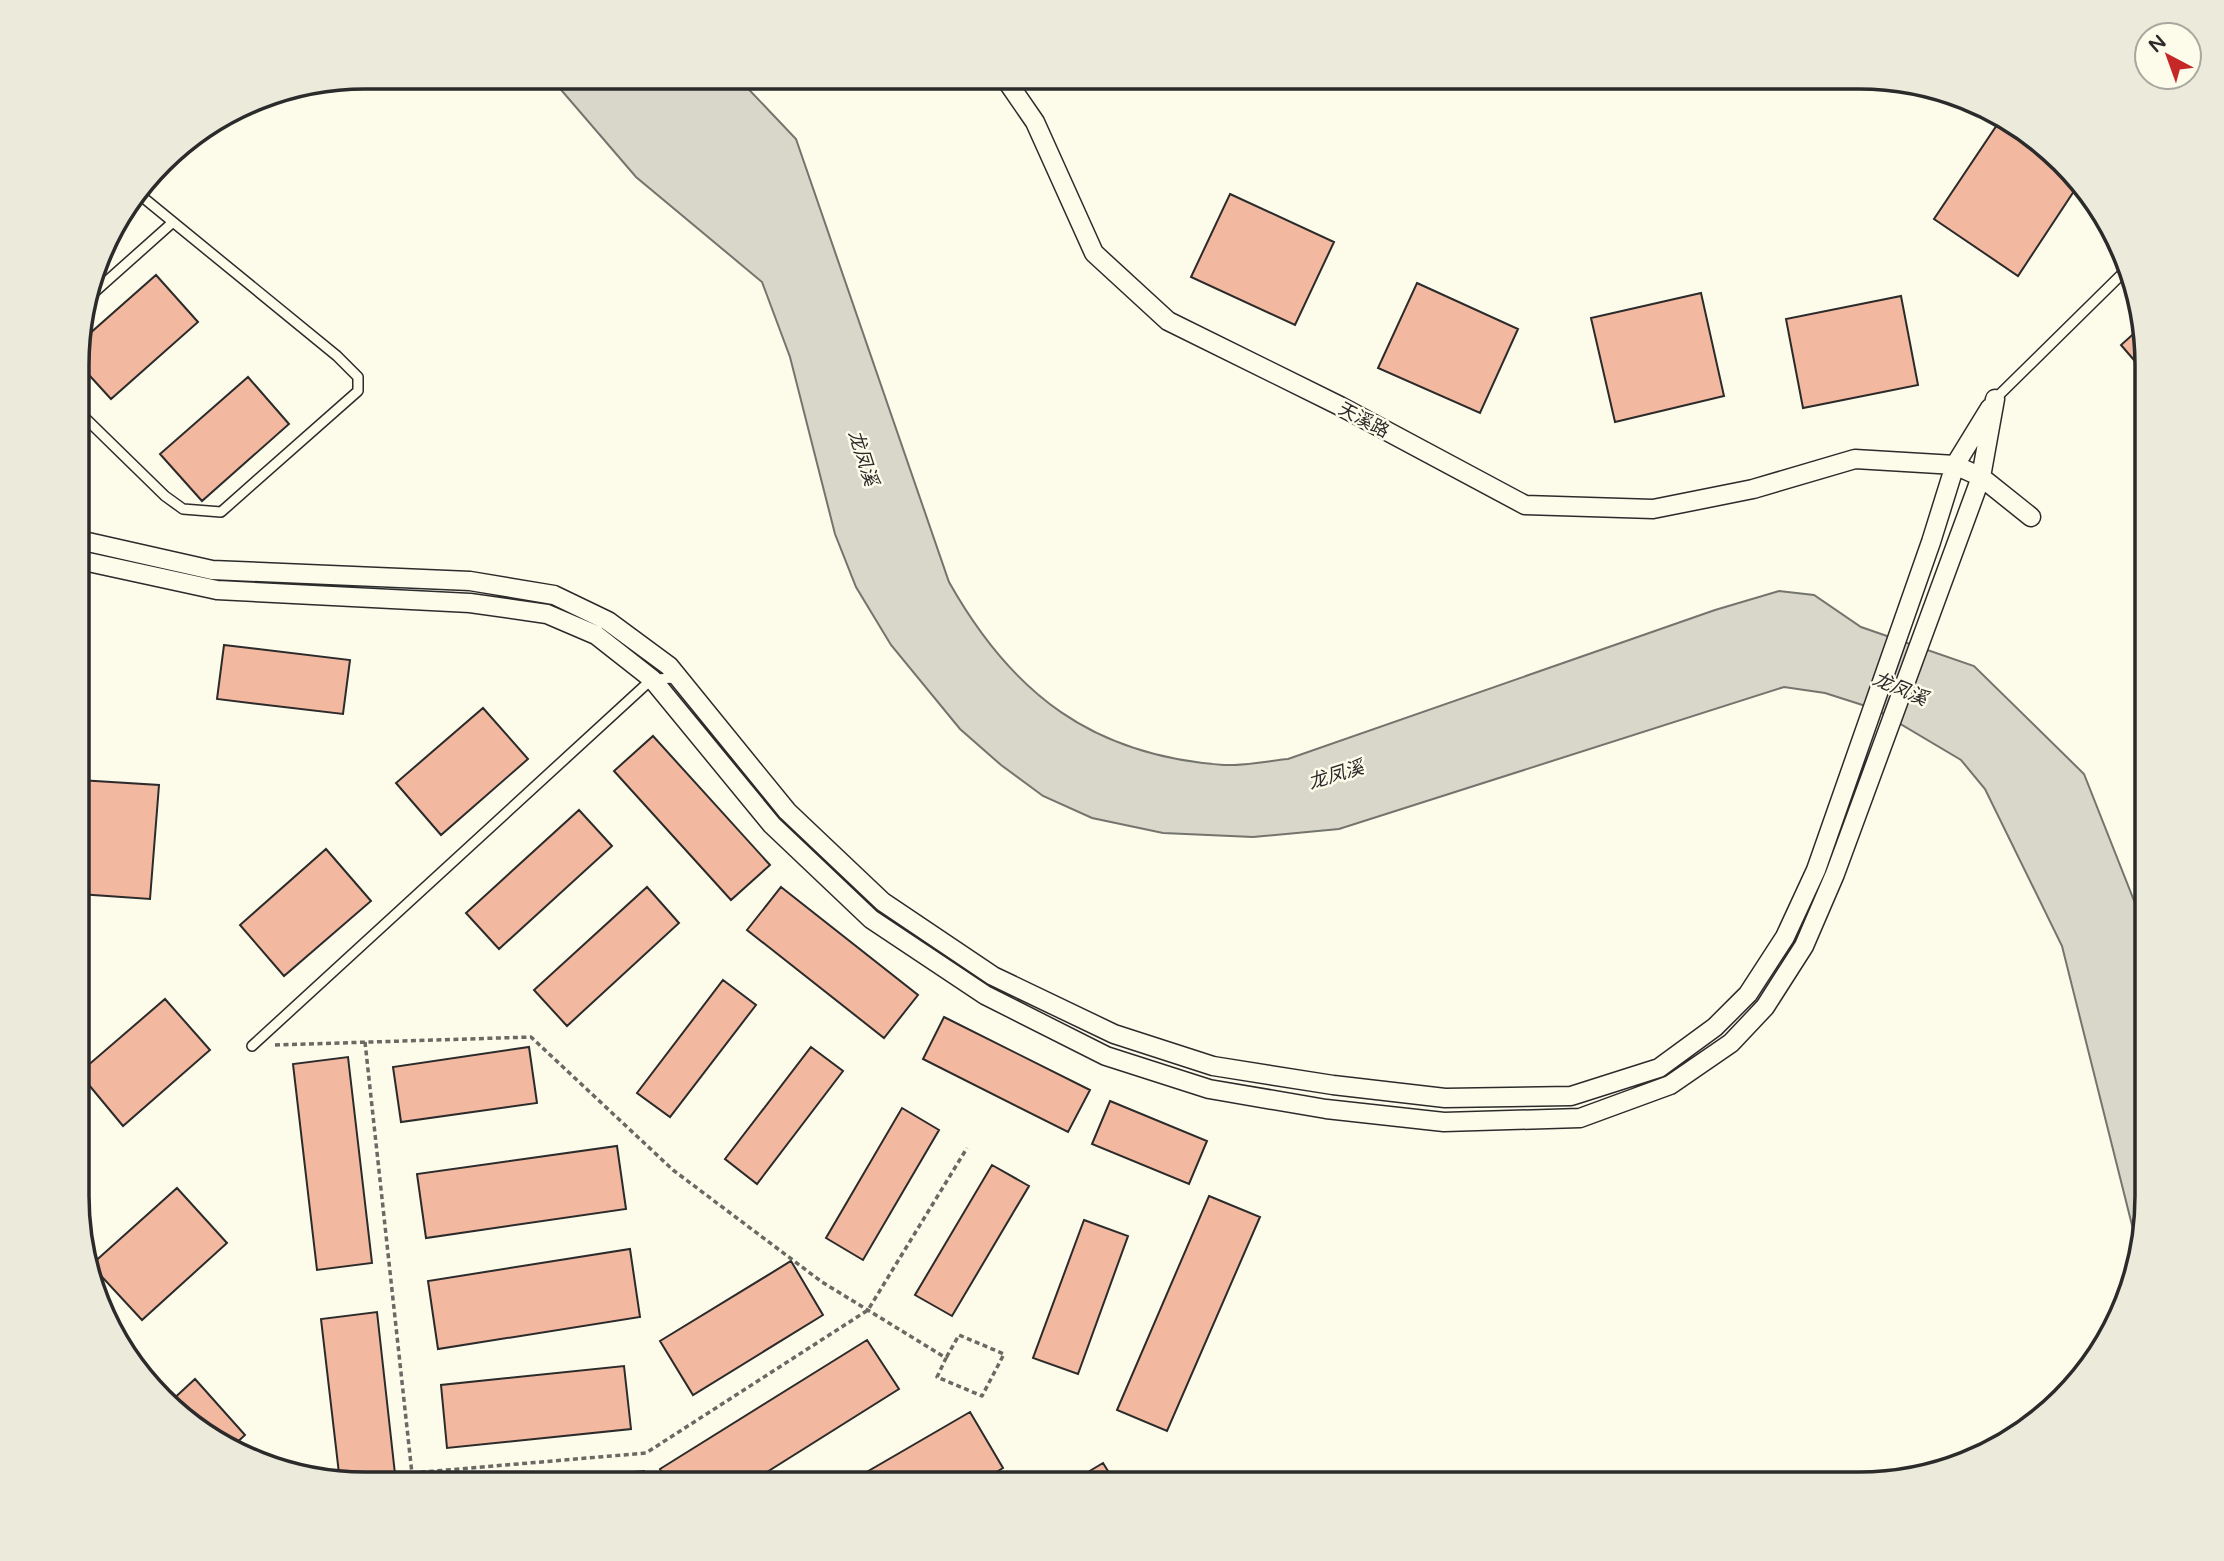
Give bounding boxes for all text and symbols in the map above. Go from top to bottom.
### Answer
north arrow [2133,21,2203,91]
text: N [2145,31,2170,57]
street label: 天溪路 [1335,398,1393,442]
water label: 龙凤溪 [844,427,883,490]
water label: 龙凤溪 [1869,668,1932,711]
water label: 龙凤溪 [1306,756,1368,794]

